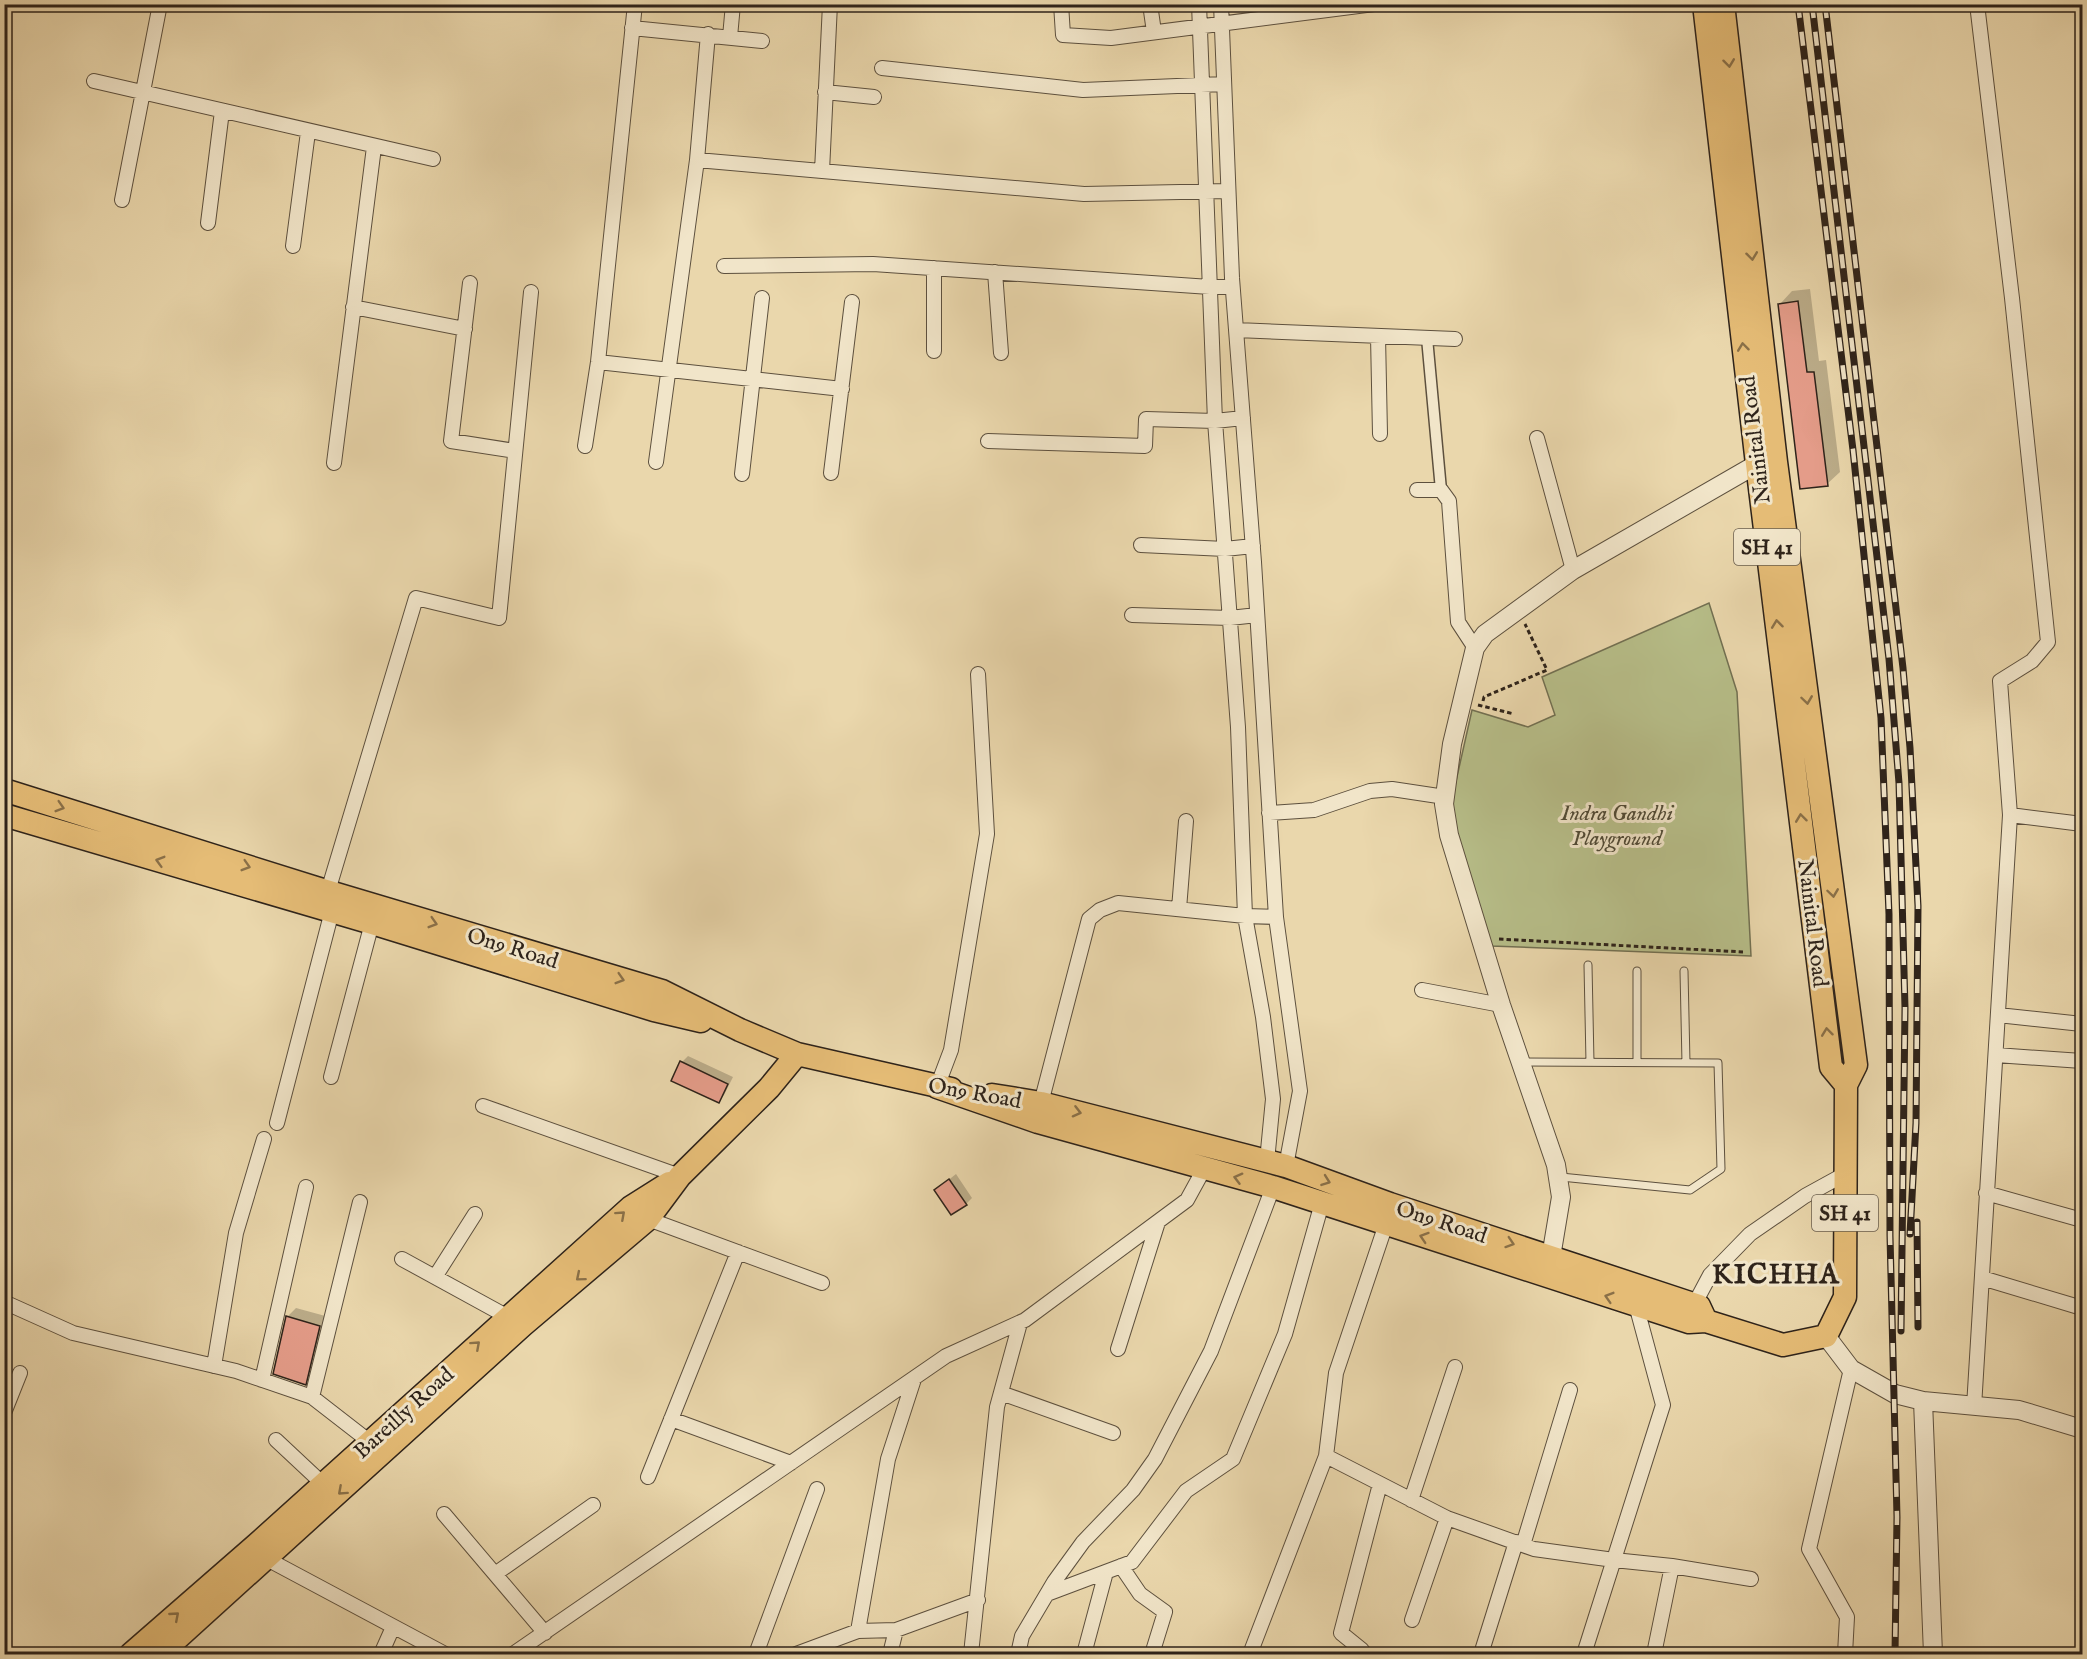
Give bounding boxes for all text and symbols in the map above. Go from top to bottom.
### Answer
one-way arrow [1723,58,1735,67]
one-way arrow [1745,252,1758,261]
one-way arrow [1737,342,1750,352]
street label: Nainital Road [1734,374,1778,505]
road number: SH 41 [1734,529,1800,565]
one-way arrow [1771,619,1783,629]
one-way arrow [1801,695,1813,704]
one-way arrow [54,800,65,813]
park label: Indra Gandhi Playground [1560,800,1675,853]
one-way arrow [1795,813,1807,822]
one-way arrow [155,856,166,868]
street label: Nainital Road [1790,858,1834,989]
one-way arrow [240,859,251,871]
one-way arrow [1826,889,1839,898]
one-way arrow [427,916,438,928]
street label: On9 Road [463,922,562,976]
one-way arrow [614,972,625,984]
one-way arrow [1821,1027,1834,1036]
street label: On9 Road [926,1072,1024,1116]
one-way arrow [1072,1105,1082,1118]
one-way arrow [1233,1172,1243,1185]
one-way arrow [1320,1173,1331,1186]
street label: On9 Road [1392,1195,1491,1251]
road number: SH 41 [1812,1195,1878,1231]
one-way arrow [614,1211,625,1222]
one-way arrow [1419,1231,1430,1244]
one-way arrow [1504,1236,1515,1249]
district label: KICHHA [1712,1258,1840,1293]
one-way arrow [576,1270,587,1281]
one-way arrow [1604,1291,1615,1304]
one-way arrow [469,1341,480,1352]
street label: Bareilly Road [348,1361,460,1466]
one-way arrow [338,1484,348,1495]
one-way arrow [168,1612,178,1623]

